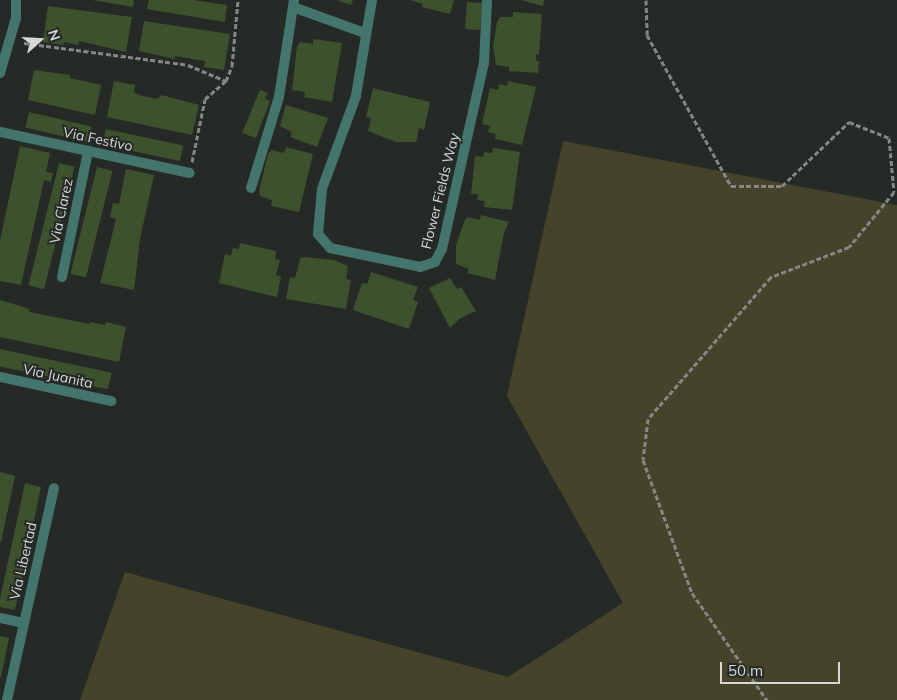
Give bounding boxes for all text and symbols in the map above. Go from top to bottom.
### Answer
north arrow [15,15,65,65]
text: N [44,27,64,43]
street label: Via Festivo [62,123,134,155]
street label: Flower Fields Way [417,131,463,251]
street label: Via Clarez [46,177,76,245]
street label: Via Juanita [21,360,95,392]
street label: Via Libertad [6,520,40,602]
scale bar [722,652,842,684]
text: 50 m [728,661,763,680]

